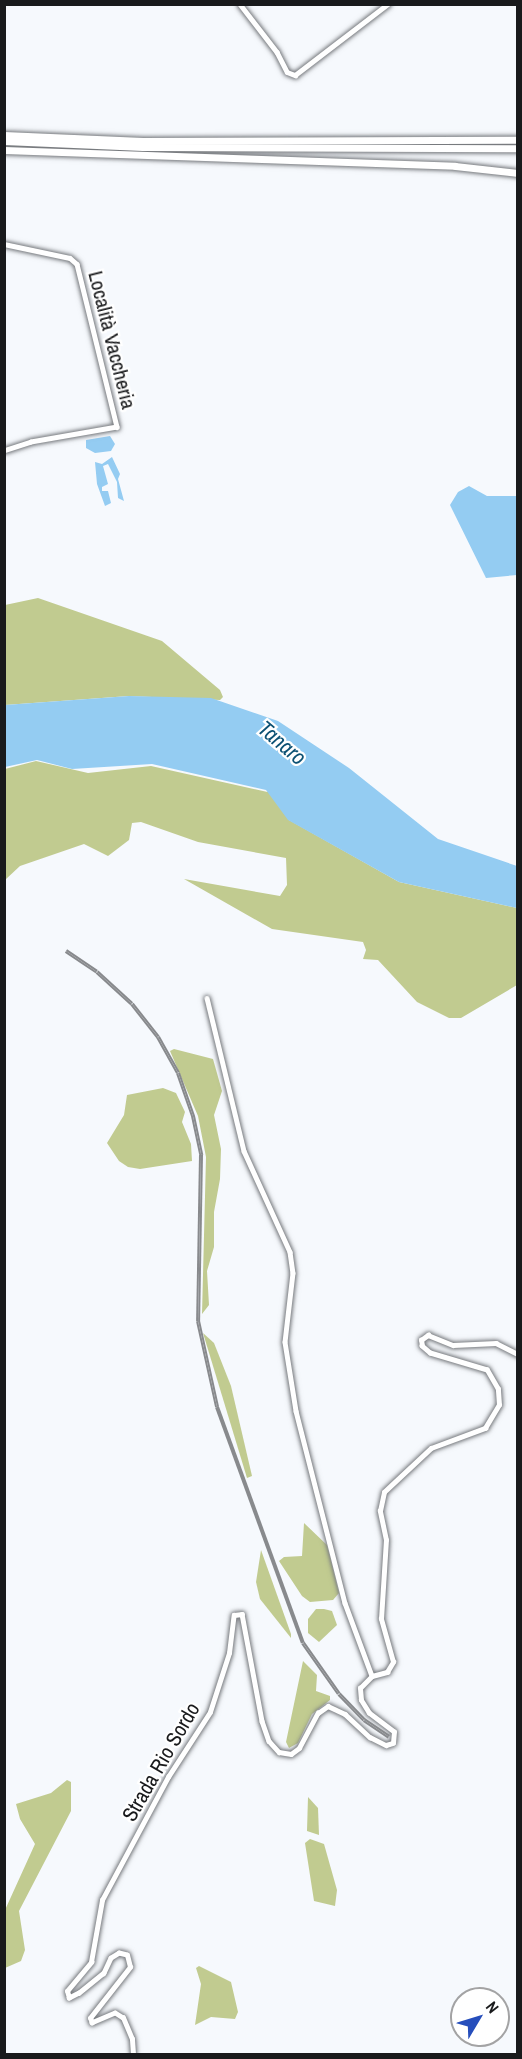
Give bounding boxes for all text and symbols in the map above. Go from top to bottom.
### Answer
street label: Località Vaccheria [83,268,141,412]
water label: Tanaro [253,715,311,771]
street label: Strada Rio Sordo [117,1698,205,1826]
north arrow [450,1987,510,2047]
text: N [481,1997,504,2018]

